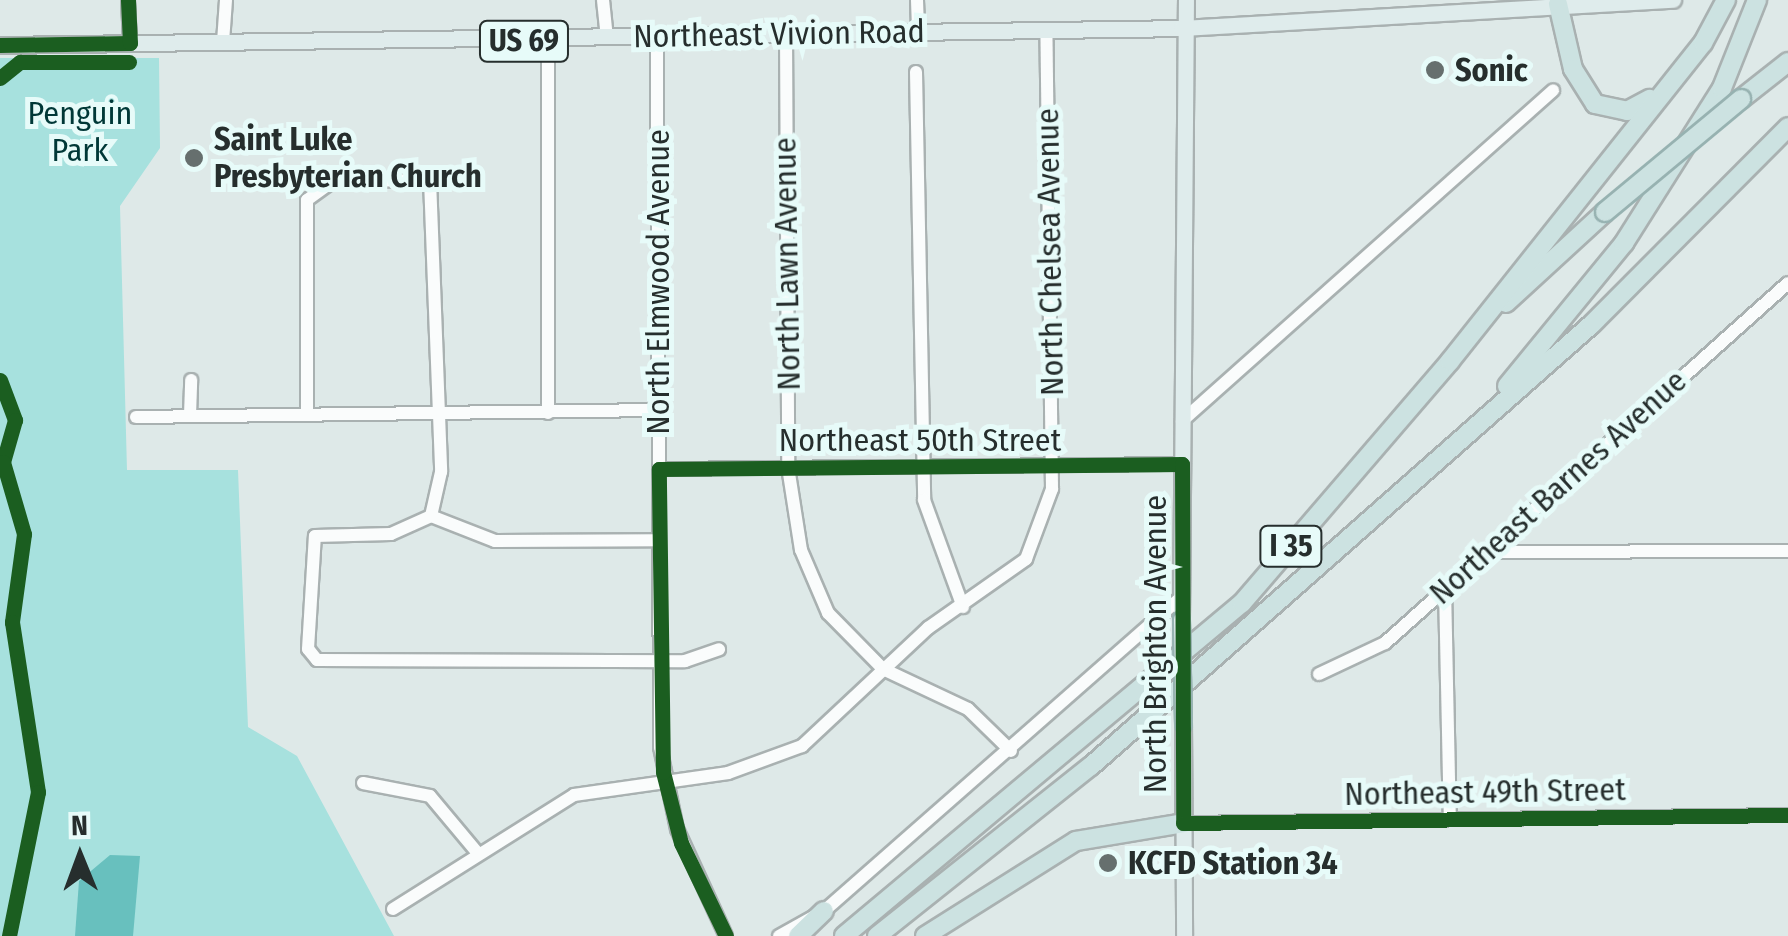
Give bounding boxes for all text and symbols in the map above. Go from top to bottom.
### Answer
street label: Northeast Vivion Road [633,12,925,56]
road number: US 69 [476,16,572,66]
place label: Sonic [1455,51,1528,89]
marker: Sonic [1424,59,1446,81]
park label: Penguin Park [28,95,132,170]
street label: North Chelsea Avenue [1028,108,1072,396]
place label: Saint Luke Presbyterian Church [214,121,482,196]
street label: North Elmwood Avenue [639,129,677,435]
street label: North Lawn Avenue [766,137,808,391]
marker: Saint Luke Presbyterian Church [183,147,205,169]
street label: Northeast Barnes Avenue [1422,362,1694,612]
street label: Northeast 50th Street [779,421,1061,459]
street label: North Brighton Avenue [1136,495,1174,793]
road number: I 35 [1258,521,1324,571]
street label: Northeast 49th Street [1344,770,1626,814]
north arrow [30,806,130,906]
text: N [71,809,88,842]
place label: KCFD Station 34 [1128,844,1338,882]
marker: KCFD Station 34 [1097,852,1119,874]

